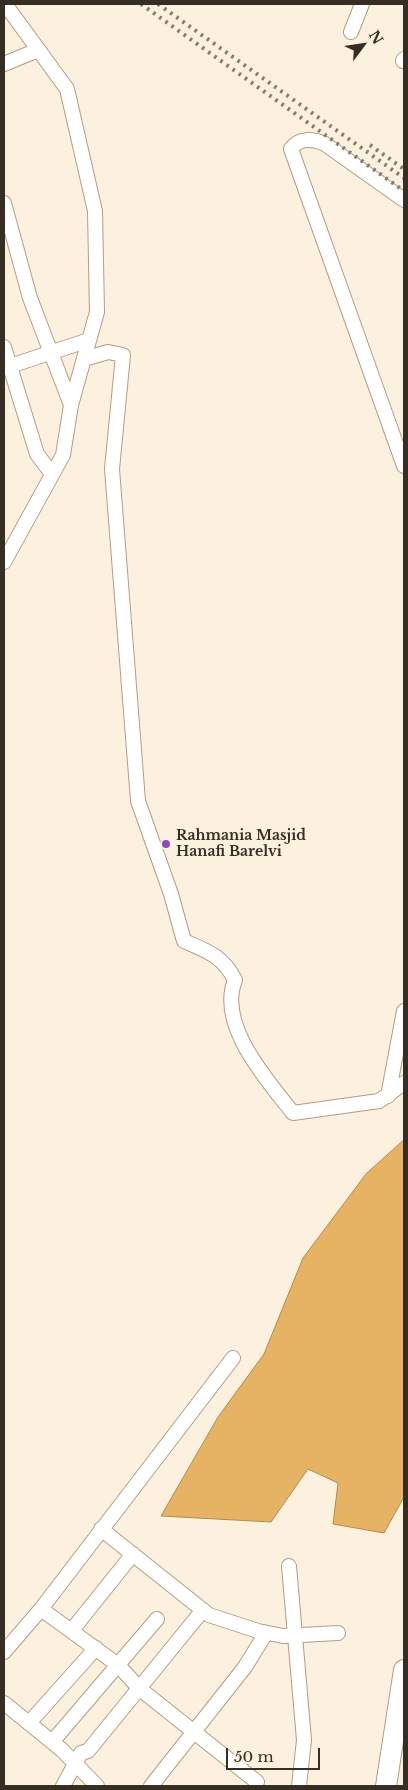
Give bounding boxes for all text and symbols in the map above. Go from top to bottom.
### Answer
north arrow [338,20,388,70]
text: N [365,27,387,48]
place label: Rahmania Masjid Hanafi Barelvi [176,828,306,860]
marker: Rahmania Masjid Hanafi Barelvi [160,838,172,850]
scale bar [228,1738,322,1770]
text: 50 m [234,1747,274,1766]

